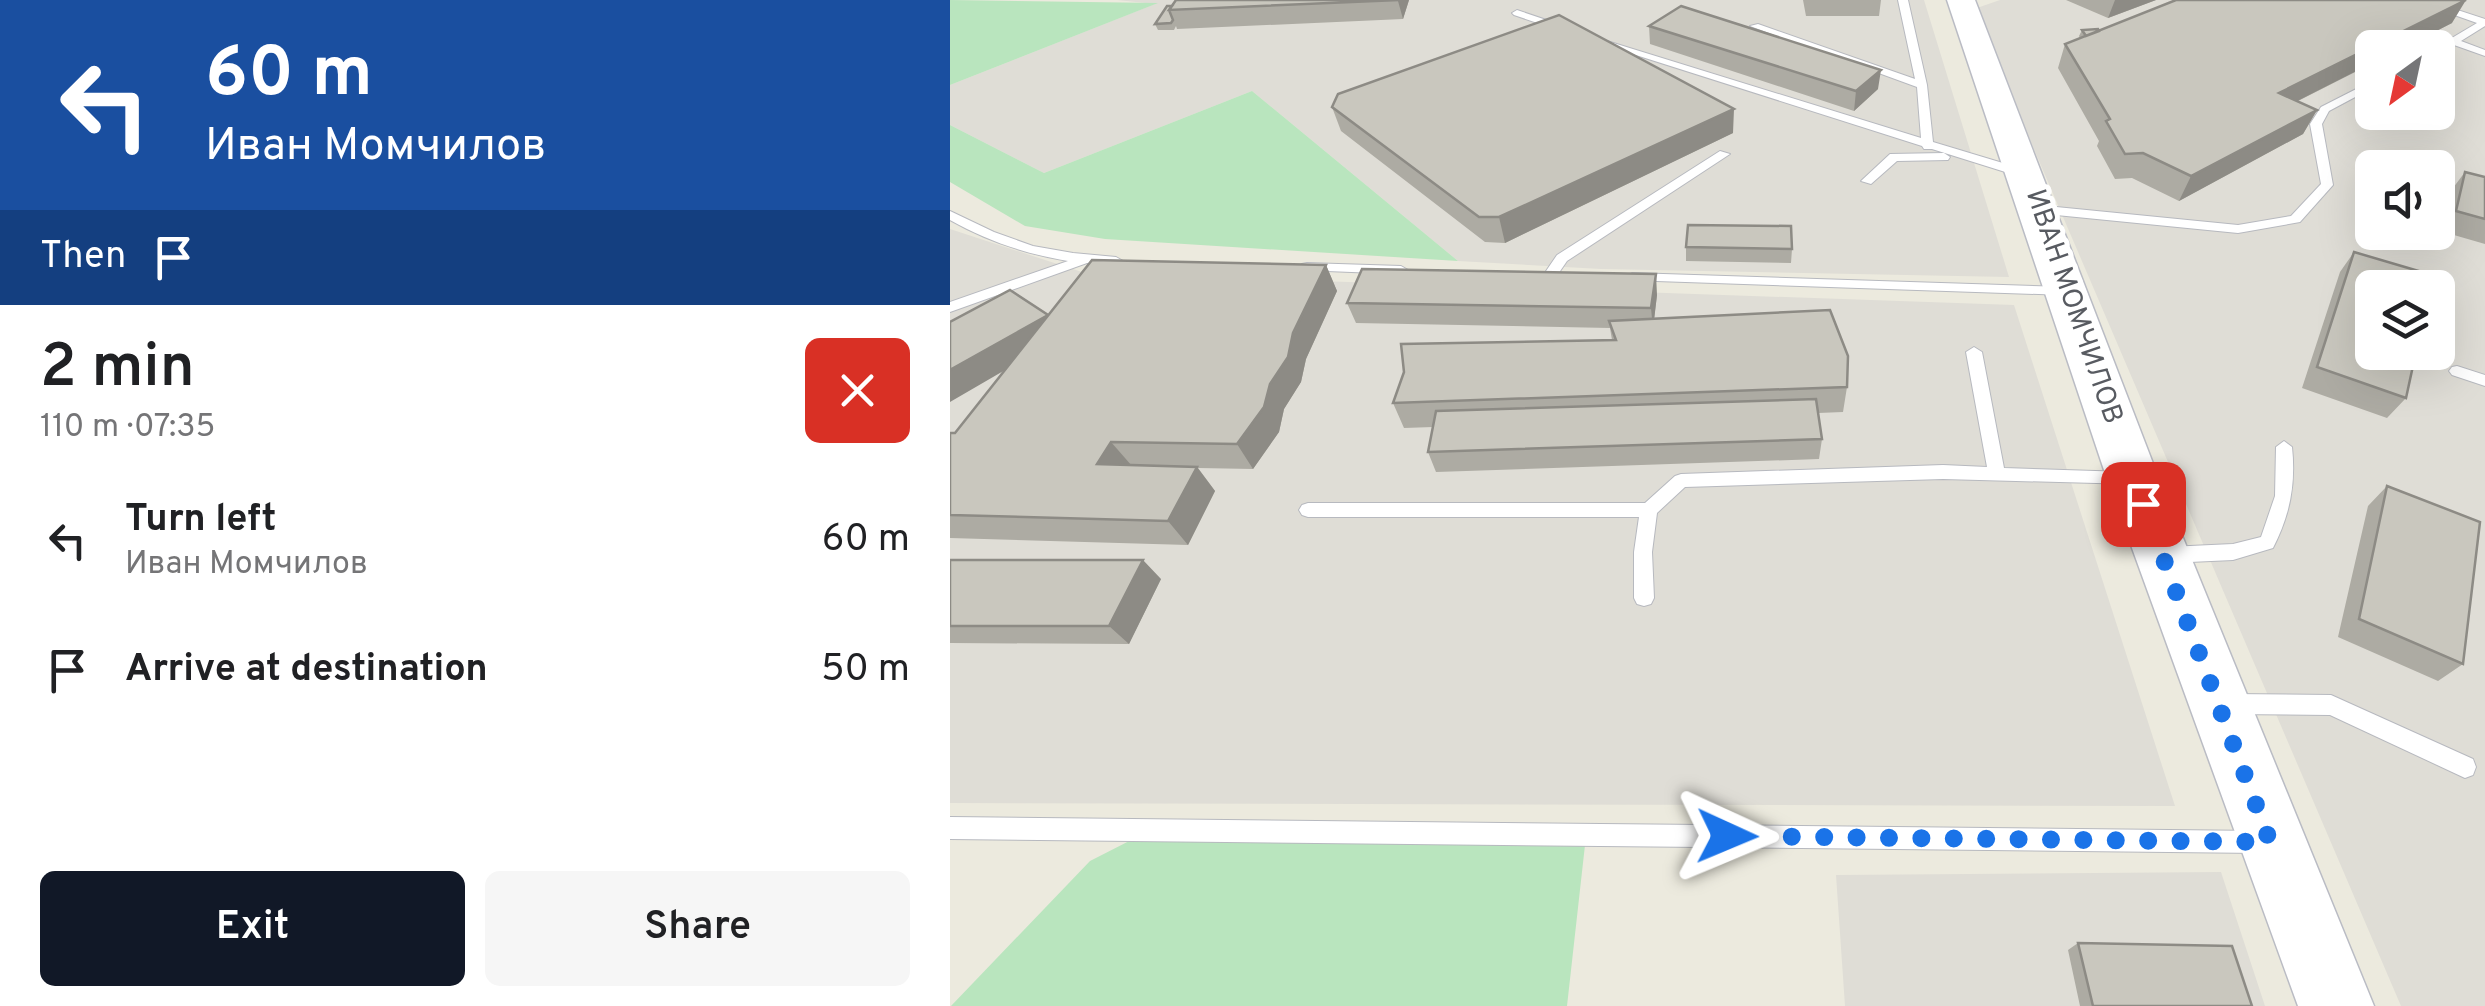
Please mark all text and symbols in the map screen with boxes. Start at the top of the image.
north arrow [2355,30,2455,130]
map controls [2355,30,2455,370]
text: 60 m [205,32,373,121]
icon: left [40,40,170,170]
text: Иван Момчилов [205,119,546,176]
button: sound [2355,150,2455,250]
street label: ИВАН МОМЧИЛОВ [2016,185,2130,429]
icon: arrive [146,230,201,285]
text: Then [40,233,126,282]
button: layers [2355,270,2455,370]
text: 2 min [40,332,195,408]
button: close [805,338,910,443]
text: 110 m · 07:35 [40,408,215,448]
pin [2101,462,2186,547]
icon: arrive [2116,477,2171,532]
text: Turn left [125,496,277,545]
icon: left [40,513,95,568]
text: 60 m [822,516,910,565]
text: Иван Момчилов [125,545,368,585]
icon: arrive [40,643,95,698]
text: Arrive at destination [125,646,488,695]
text: 50 m [821,646,910,695]
position arrow [1675,784,1779,888]
button: Exit [40,871,465,986]
button: Share [485,871,910,986]

